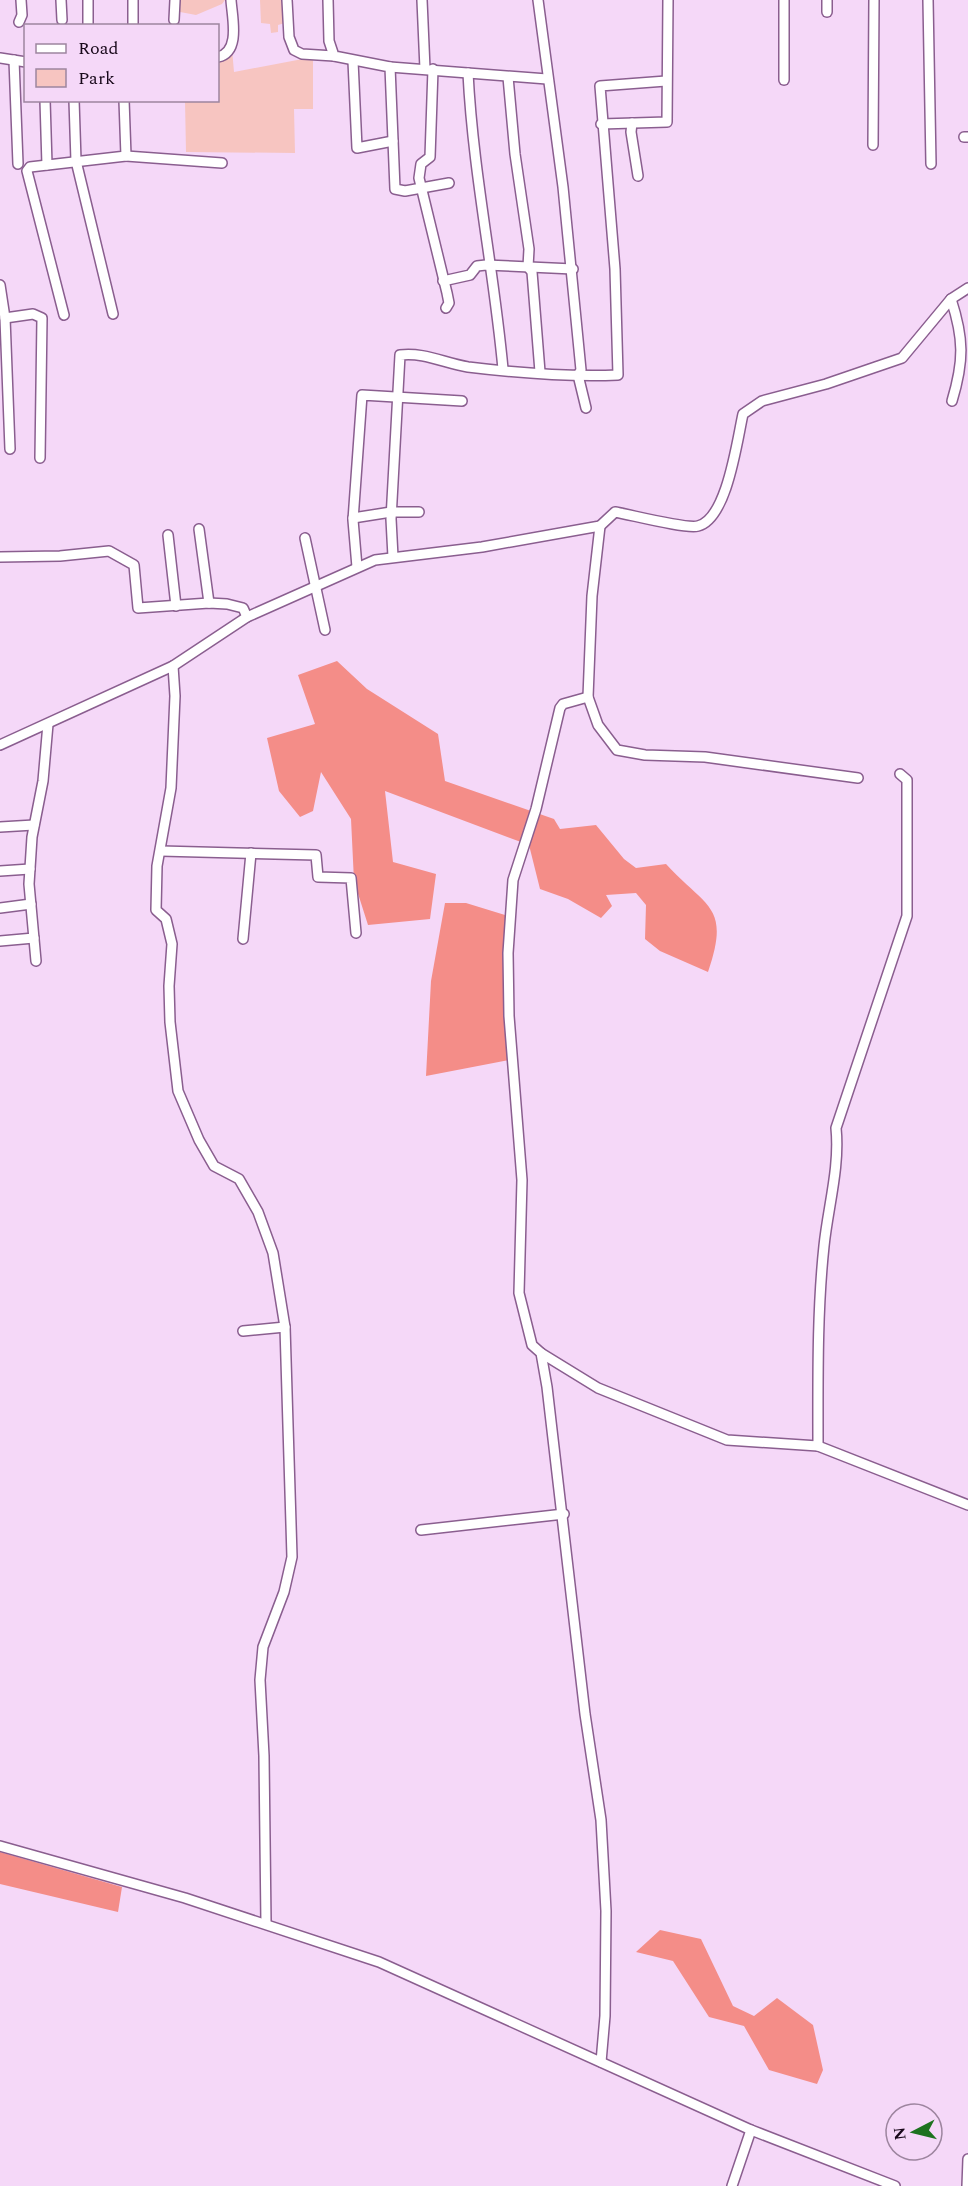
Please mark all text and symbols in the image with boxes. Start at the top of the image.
legend [24,24,219,102]
text: Road [78,35,119,62]
text: Park [78,65,115,92]
north arrow [884,2102,944,2162]
text: N [887,2126,913,2142]

